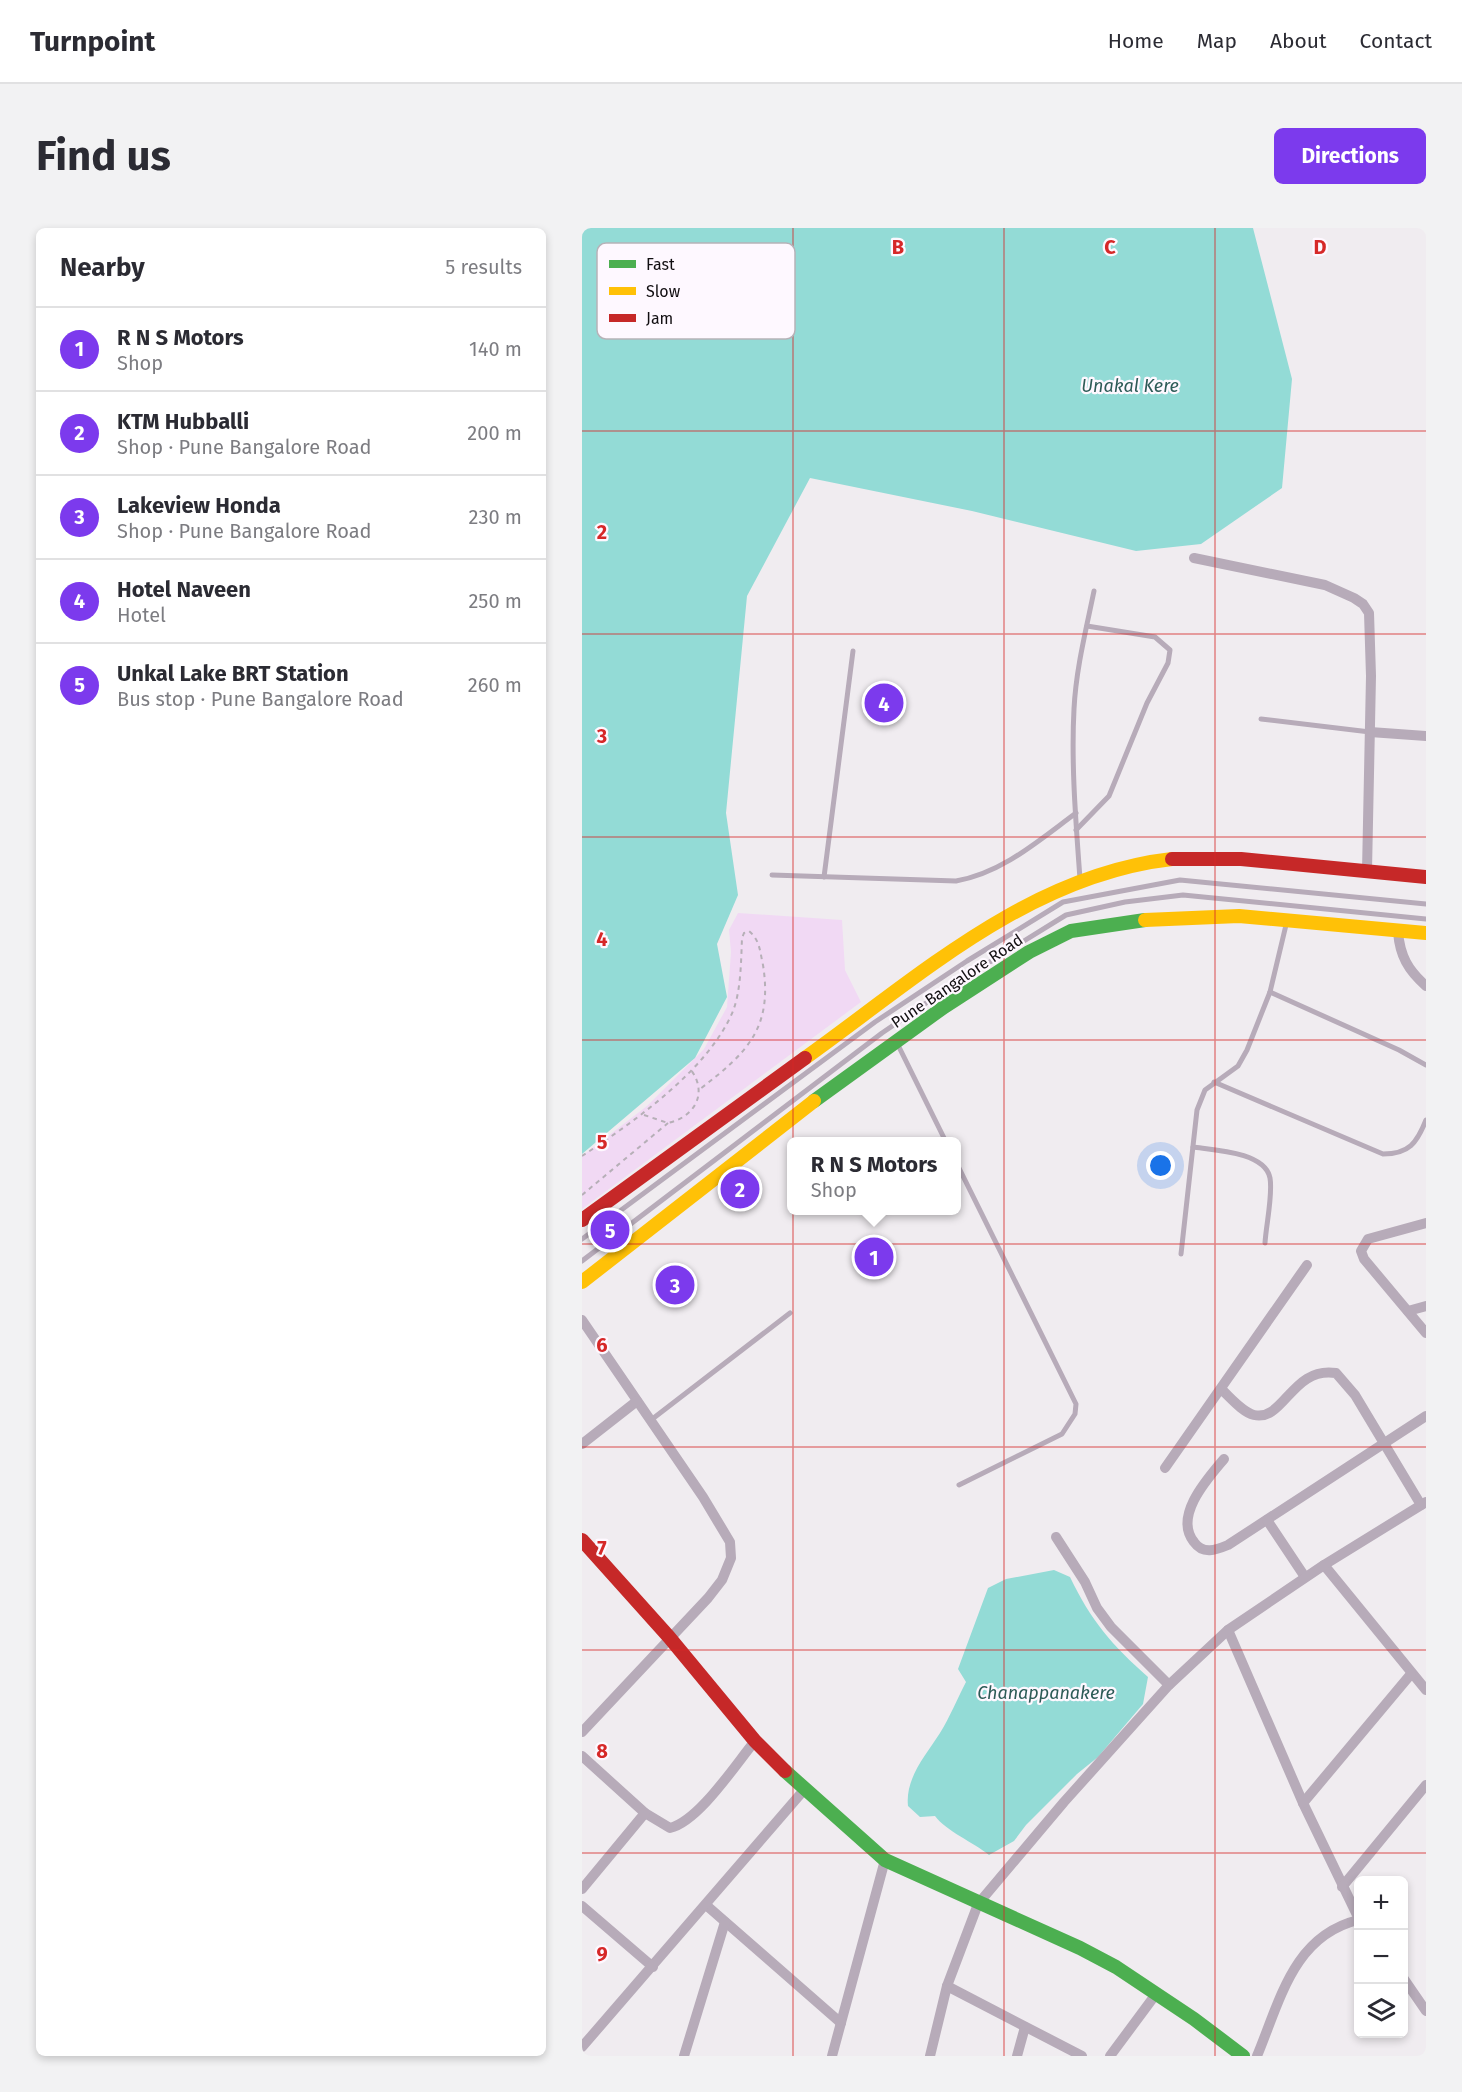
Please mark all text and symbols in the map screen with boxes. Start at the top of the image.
text: Turnpoint [30,25,155,58]
text: Home [1108,28,1164,54]
text: Map [1197,28,1237,54]
text: About [1270,28,1327,54]
text: Contact [1360,28,1432,54]
button: Directions [1274,128,1426,184]
text: Find us [36,131,171,181]
text: B [892,235,904,259]
text: C [1104,235,1116,259]
text: D [1313,235,1327,259]
legend [597,243,795,339]
text: Nearby [60,252,145,283]
text: 5 results [445,255,522,279]
text: Fast [646,255,675,274]
text: Slow [646,282,681,301]
text: Jam [646,309,673,328]
text: R N S Motors [117,324,244,351]
text: 1 [75,337,84,361]
text: 140 m [469,337,522,361]
text: Shop [117,351,163,375]
water label: Unakal Kere [1081,375,1179,397]
text: KTM Hubballi [117,408,249,435]
text: 2 [74,421,85,445]
text: 200 m [467,421,522,445]
text: Shop · Pune Bangalore Road [117,435,372,459]
text: Lakeview Honda [117,492,281,519]
text: 3 [74,505,85,529]
text: 230 m [469,505,522,529]
text: Shop · Pune Bangalore Road [117,519,372,543]
text: 2 [597,520,607,544]
text: Hotel Naveen [117,576,251,603]
text: 4 [74,589,85,613]
text: 250 m [468,589,522,613]
text: Hotel [117,603,166,627]
text: Unkal Lake BRT Station [117,660,349,687]
text: 5 [74,673,85,697]
text: 260 m [468,673,522,697]
pin: 4 [864,680,904,726]
text: Bus stop · Pune Bangalore Road [117,687,404,711]
text: 3 [596,724,607,748]
text: 4 [596,927,608,951]
street label: Pune Bangalore Road [888,930,1026,1032]
text: 5 [597,1130,608,1154]
popup [787,1137,961,1215]
text: R N S Motors [811,1151,937,1178]
your location [1146,1151,1175,1180]
pin: 2 [720,1166,760,1212]
text: Shop [811,1178,857,1202]
pin: 5 [591,1208,630,1252]
pin: 1 [854,1234,894,1280]
pin: 3 [656,1262,694,1308]
text: 6 [596,1333,608,1357]
text: 7 [597,1536,607,1560]
water label: Chanappanakere [977,1682,1115,1704]
text: 8 [596,1739,608,1763]
map controls [1354,1876,1408,2038]
button: + [1354,1876,1408,1930]
button: − [1354,1930,1408,1984]
text: 9 [596,1942,608,1966]
button: layers [1354,1984,1408,2038]

